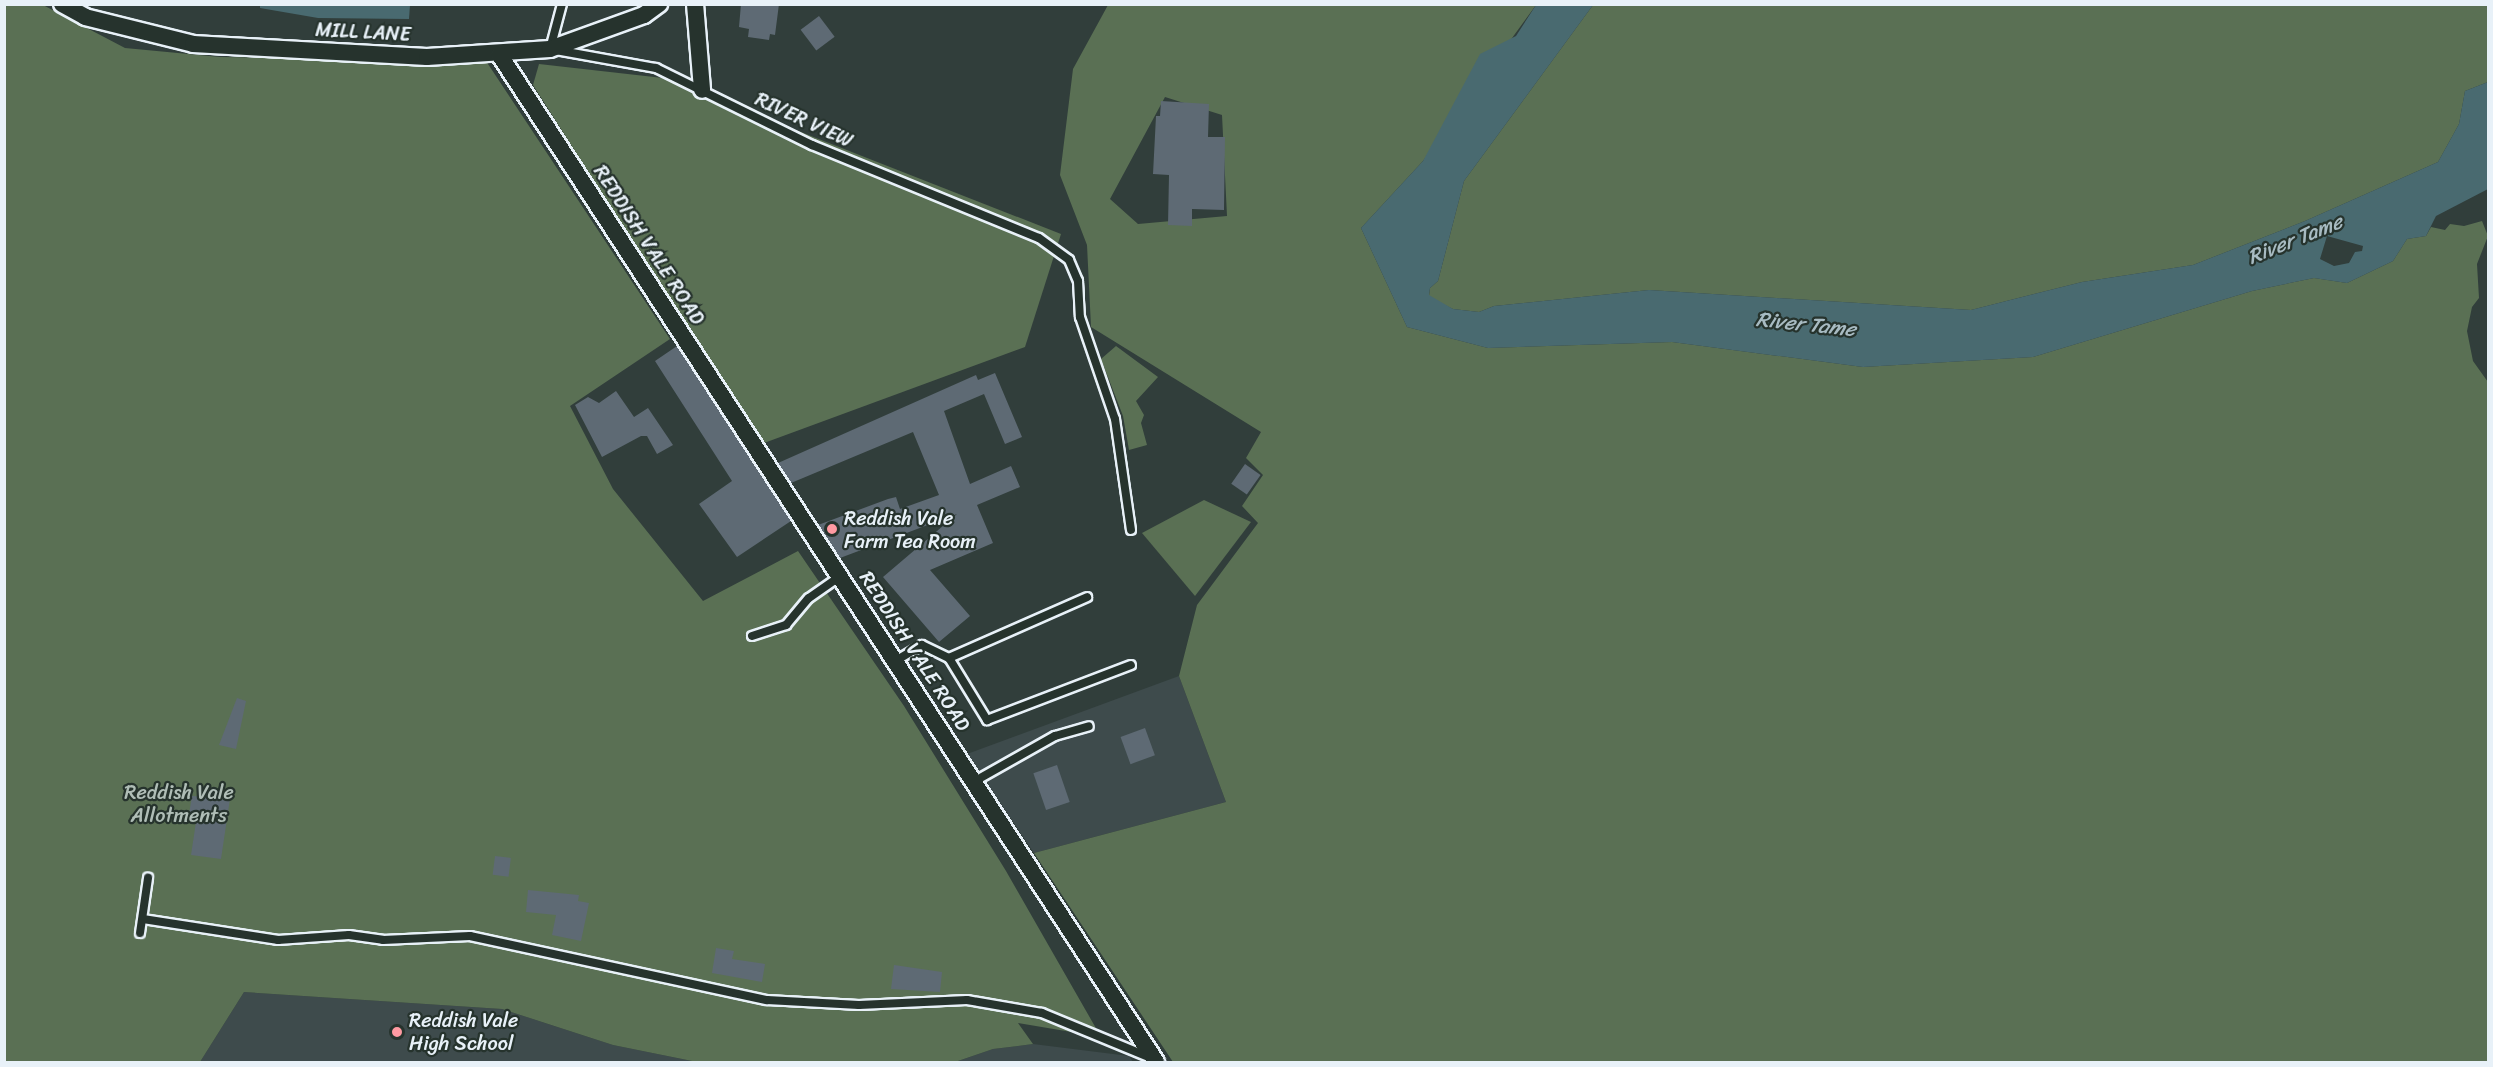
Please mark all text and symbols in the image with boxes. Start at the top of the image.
street label: MILL LANE [315,18,411,46]
street label: RIVER VIEW [751,87,857,153]
street label: REDDISH VALE ROAD [589,162,709,328]
water label: River Tame [2244,209,2346,269]
water label: River Tame [1755,306,1857,342]
place label: Reddish Vale Farm Tea Room [844,506,976,553]
marker: Reddish Vale Farm Tea Room [825,522,839,536]
street label: REDDISH VALE ROAD [855,568,975,734]
park label: Reddish Vale Allotments [124,780,234,827]
place label: Reddish Vale High School [409,1008,518,1055]
marker: Reddish Vale High School [390,1025,404,1039]

